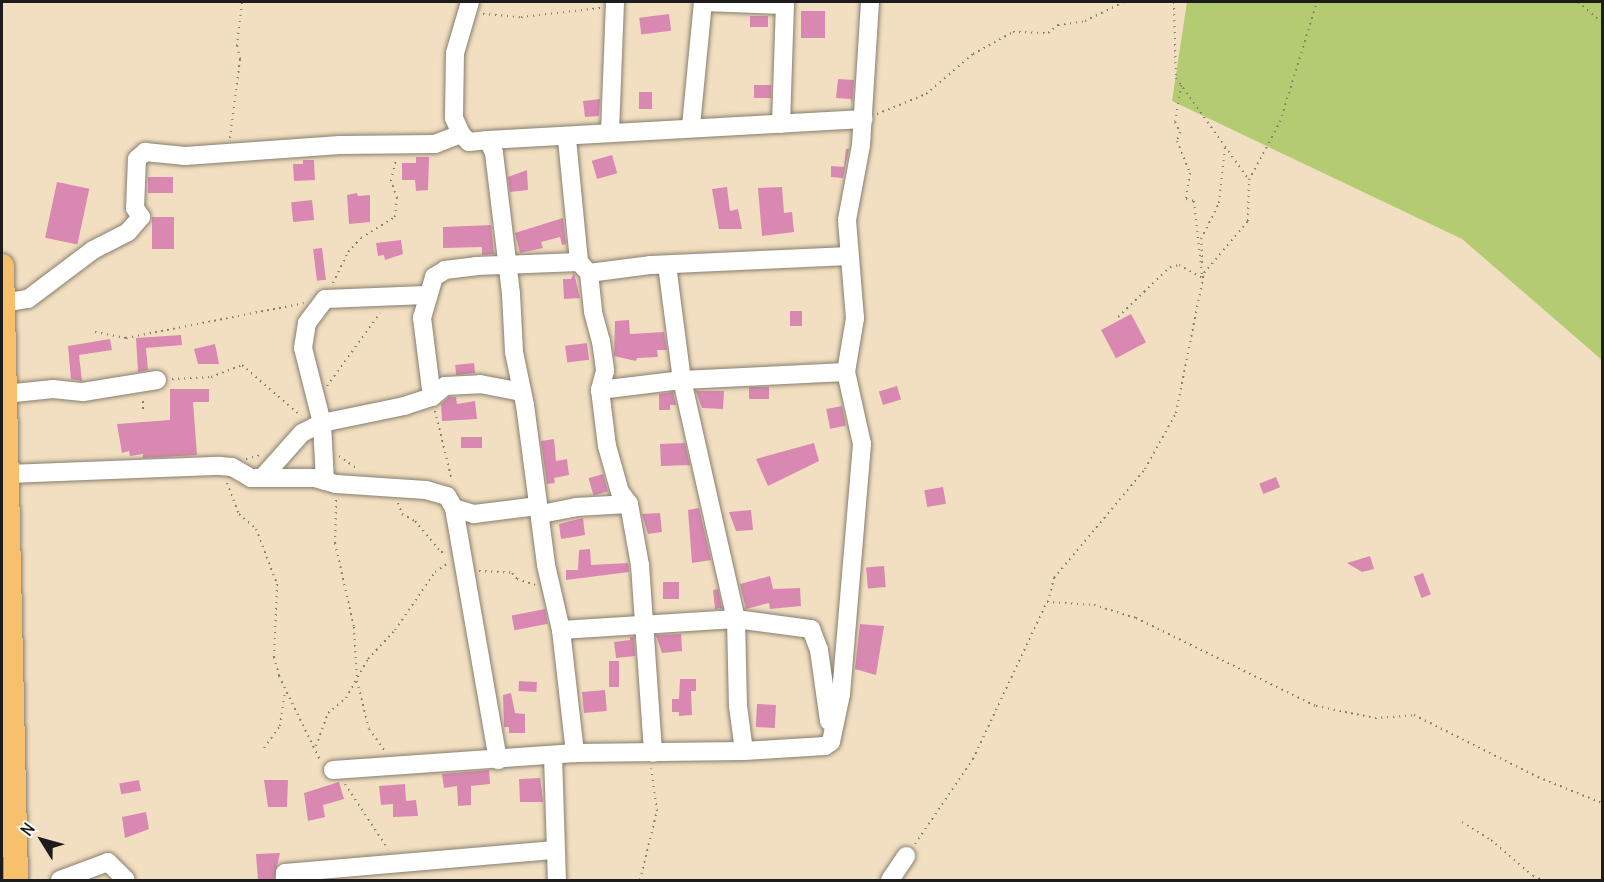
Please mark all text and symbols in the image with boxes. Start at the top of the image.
north arrow [12,810,72,870]
text: N [16,819,39,840]

